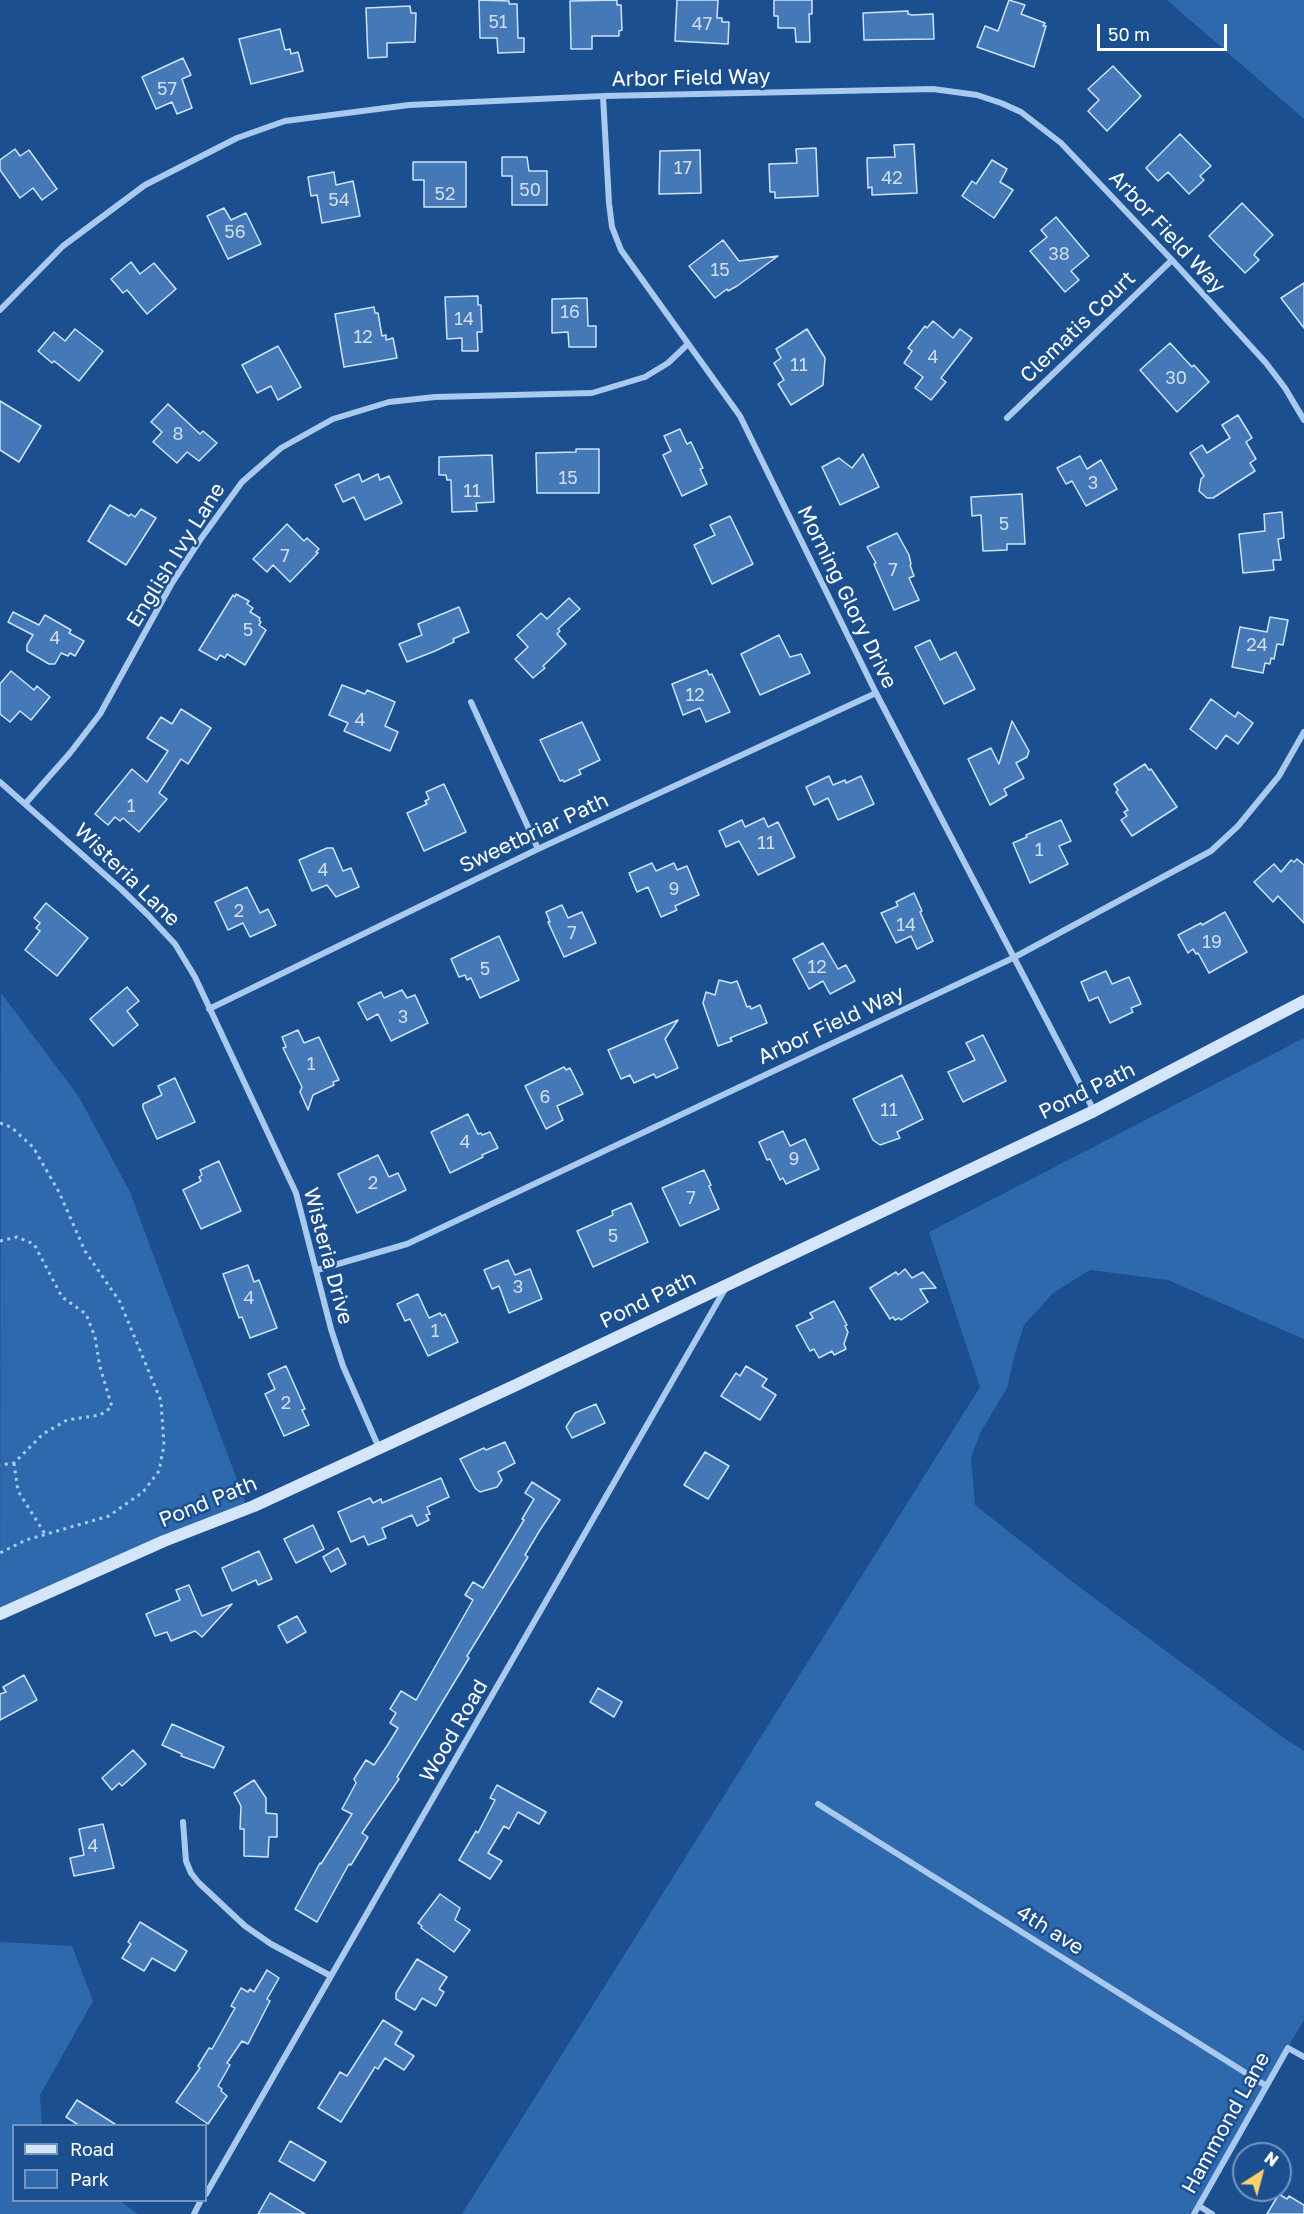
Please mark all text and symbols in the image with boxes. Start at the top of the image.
house number: 51 [488,11,508,33]
scale bar [1100,12,1230,50]
house number: 47 [692,13,712,35]
text: 50 m [1108,23,1150,45]
street label: Arbor Field Way [611,64,771,92]
house number: 57 [157,78,177,100]
house number: 17 [674,157,692,179]
street label: Arbor Field Way [1104,165,1230,299]
house number: 42 [881,167,903,189]
house number: 50 [519,179,541,201]
house number: 52 [435,183,455,205]
house number: 54 [328,189,350,211]
house number: 56 [224,221,246,243]
house number: 38 [1048,243,1070,265]
house number: 15 [710,259,730,281]
street label: Clematis Court [1015,266,1141,388]
house number: 16 [560,301,580,323]
house number: 14 [454,308,474,330]
house number: 12 [353,326,373,348]
house number: 4 [928,346,938,368]
house number: 11 [790,354,808,376]
house number: 30 [1165,367,1187,389]
house number: 8 [173,423,183,445]
house number: 15 [558,467,578,489]
house number: 3 [1088,472,1098,494]
street label: English Ivy Lane [121,478,231,632]
house number: 11 [463,480,481,502]
street label: Morning Glory Drive [792,501,902,693]
house number: 5 [999,513,1009,535]
house number: 7 [280,545,290,567]
house number: 7 [888,559,898,581]
house number: 5 [243,619,253,641]
house number: 4 [50,627,60,649]
house number: 24 [1246,634,1268,656]
house number: 12 [685,684,705,706]
house number: 4 [355,709,365,731]
street label: Sweetbriar Path [456,787,612,879]
house number: 1 [127,795,135,817]
street label: Wisteria Lane [69,818,185,932]
house number: 11 [757,832,775,854]
house number: 1 [1035,839,1043,861]
house number: 4 [318,859,328,881]
house number: 9 [669,878,679,900]
house number: 2 [234,900,244,922]
house number: 14 [896,914,916,936]
house number: 7 [567,922,577,944]
house number: 19 [1202,931,1222,953]
house number: 12 [807,956,827,978]
house number: 5 [480,958,490,980]
street label: Arbor Field Way [754,980,908,1070]
house number: 3 [398,1006,408,1028]
house number: 1 [307,1053,315,1075]
street label: Pond Path [1035,1057,1139,1125]
house number: 6 [540,1086,550,1108]
house number: 11 [880,1099,898,1121]
house number: 4 [460,1131,470,1153]
house number: 9 [789,1148,799,1170]
house number: 2 [368,1172,378,1194]
street label: Wisteria Drive [298,1185,358,1327]
house number: 7 [686,1187,696,1209]
house number: 5 [608,1225,618,1247]
street label: Pond Path [596,1266,700,1334]
house number: 3 [513,1276,523,1298]
house number: 4 [244,1287,254,1309]
house number: 1 [431,1320,439,1342]
house number: 2 [281,1392,291,1414]
street label: Pond Path [155,1471,261,1533]
street label: Wood Road [415,1675,493,1787]
house number: 4 [88,1835,98,1857]
street label: 4th ave [1012,1900,1088,1960]
street label: Hammond Lane [1177,2048,1275,2198]
legend [12,2124,207,2202]
text: Road [70,2138,114,2160]
north arrow [1232,2142,1292,2202]
text: N [1261,2147,1282,2171]
text: Park [70,2168,109,2190]

